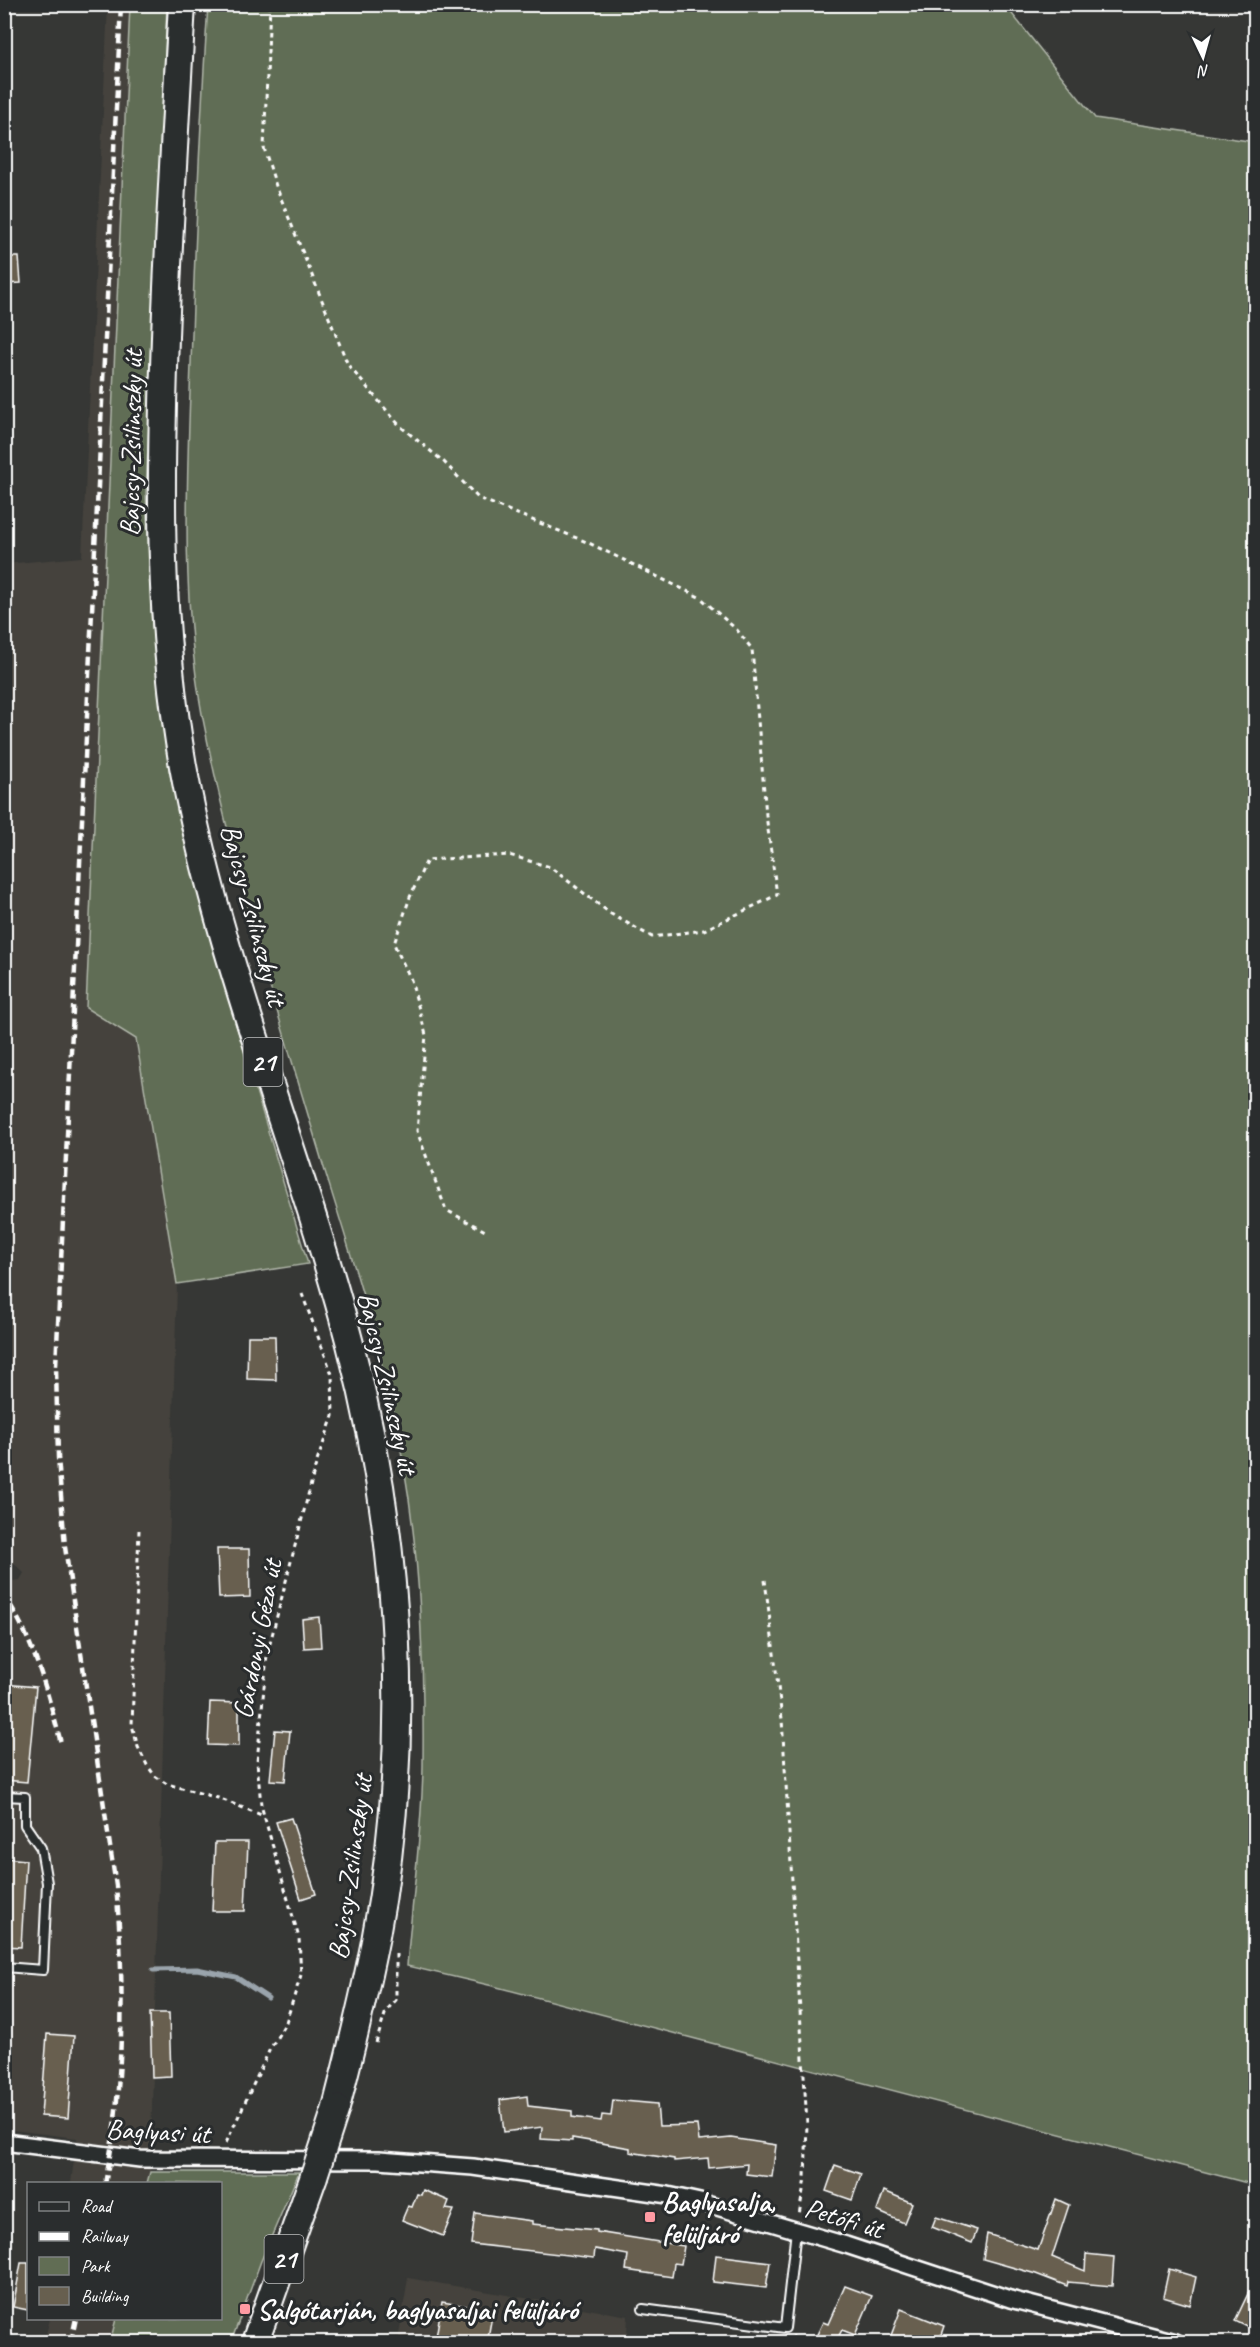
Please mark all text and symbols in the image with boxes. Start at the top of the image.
north arrow [1173,27,1233,87]
text: N [1195,61,1210,82]
street label: Bajcsy-Zsilinszky út [112,347,150,536]
street label: Bajcsy-Zsilinszky út [213,821,296,1012]
road number: 21 [244,1038,282,1086]
street label: Bajcsy-Zsilinszky út [350,1288,427,1480]
street label: Gárdonyi Géza út [224,1554,290,1721]
street label: Bajcsy-Zsilinszky út [320,1770,381,1962]
street label: Baglyasi út [105,2111,213,2151]
legend [27,2182,222,2320]
place label: Baglyasalja, felüljáró [662,2184,776,2251]
street label: Petőfi út [801,2190,890,2247]
text: Road [81,2195,114,2217]
marker: Baglyasalja, felüljáró [643,2210,657,2224]
text: Railway [81,2225,129,2247]
road number: 21 [264,2235,304,2283]
text: Park [81,2255,111,2277]
text: Building [81,2285,130,2307]
place label: Salgótarján, baglyasaljai felüljáró [257,2292,582,2327]
marker: Salgótarján, baglyasaljai felüljáró [238,2302,252,2316]

